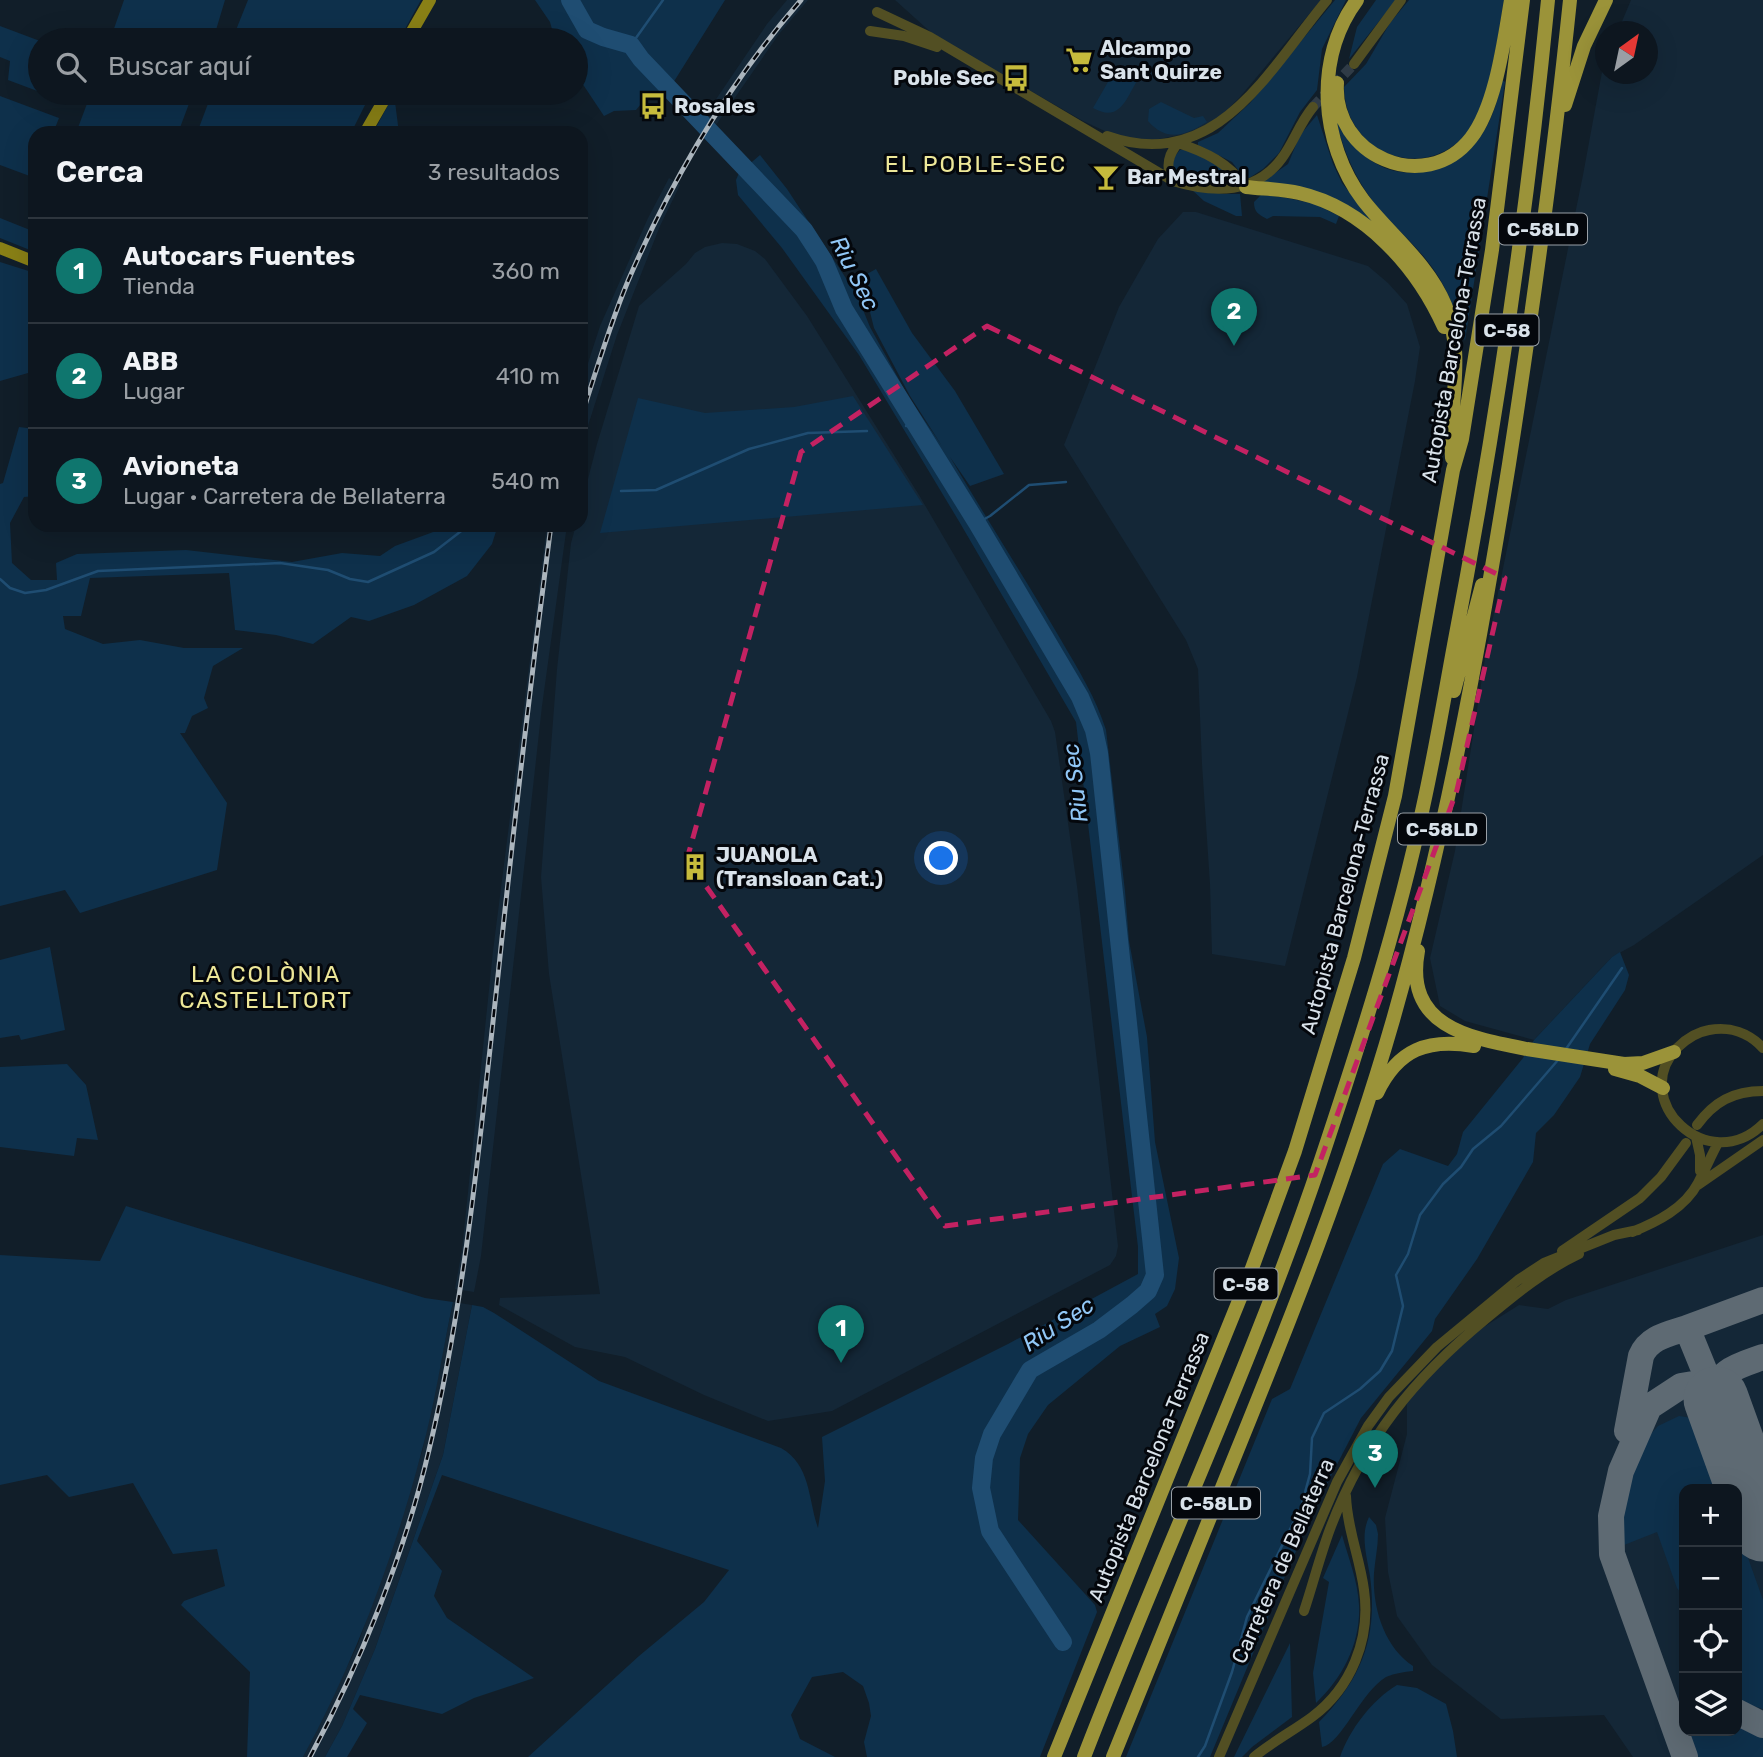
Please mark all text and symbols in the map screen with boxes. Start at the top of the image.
north arrow [1595,21,1658,84]
search box [28,28,588,105]
place label: Alcampo Sant Quirze [1100,35,1222,84]
supermarket icon: Alcampo Sant Quirze [1064,45,1094,75]
icon: search [52,48,90,86]
text: Buscar aquí [108,51,250,82]
bus stop icon: Poble Sec [1001,63,1031,93]
place label: Poble Sec [893,65,995,90]
bus stop icon: Rosales [638,91,668,121]
place label: Rosales [674,93,755,118]
district label: EL POBLE-SEC [885,150,1067,178]
text: Cerca [56,154,144,190]
text: 3 resultados [428,158,560,186]
bar icon: Bar Mestral [1091,162,1121,192]
place label: Bar Mestral [1127,164,1247,189]
street label: Autopista Barcelona-Terrassa [1416,195,1491,485]
road number: C-58LD [1499,214,1587,244]
water label: Riu Sec [824,231,886,315]
text: Autocars Fuentes [123,241,355,272]
text: 1 [73,257,85,285]
text: 360 m [492,257,560,285]
text: Tienda [123,272,195,300]
pin: 2 [1211,288,1257,346]
road number: C-58 [1476,314,1538,346]
text: ABB [123,346,178,377]
text: 2 [72,362,86,390]
text: 410 m [496,362,560,390]
text: Lugar [123,377,185,405]
text: Avioneta [123,451,239,482]
text: 3 [71,467,87,495]
text: 540 m [491,467,560,495]
text: Lugar · Carretera de Bellaterra [123,482,446,510]
water label: Riu Sec [1056,741,1094,824]
street label: Autopista Barcelona-Terrassa [1295,751,1394,1037]
road number: C-58LD [1398,814,1486,844]
your location [924,841,958,875]
place label: JUANOLA (Transloan Cat.) [716,842,883,891]
building icon: JUANOLA (Transloan Cat.) [680,852,710,882]
district label: LA COLÒNIA CASTELLTORT [179,960,353,1014]
road number: C-58 [1214,1268,1278,1300]
water label: Riu Sec [1017,1290,1099,1358]
pin: 1 [818,1305,864,1363]
street label: Autopista Barcelona-Terrassa [1083,1328,1214,1606]
pin: 3 [1352,1430,1398,1488]
street label: Carretera de Bellaterra [1226,1454,1339,1667]
map controls [1679,1484,1742,1736]
button: + [1679,1484,1742,1547]
road number: C-58LD [1172,1488,1260,1518]
button: − [1679,1547,1742,1610]
button: locate [1679,1610,1742,1673]
button: layers [1679,1673,1742,1736]

